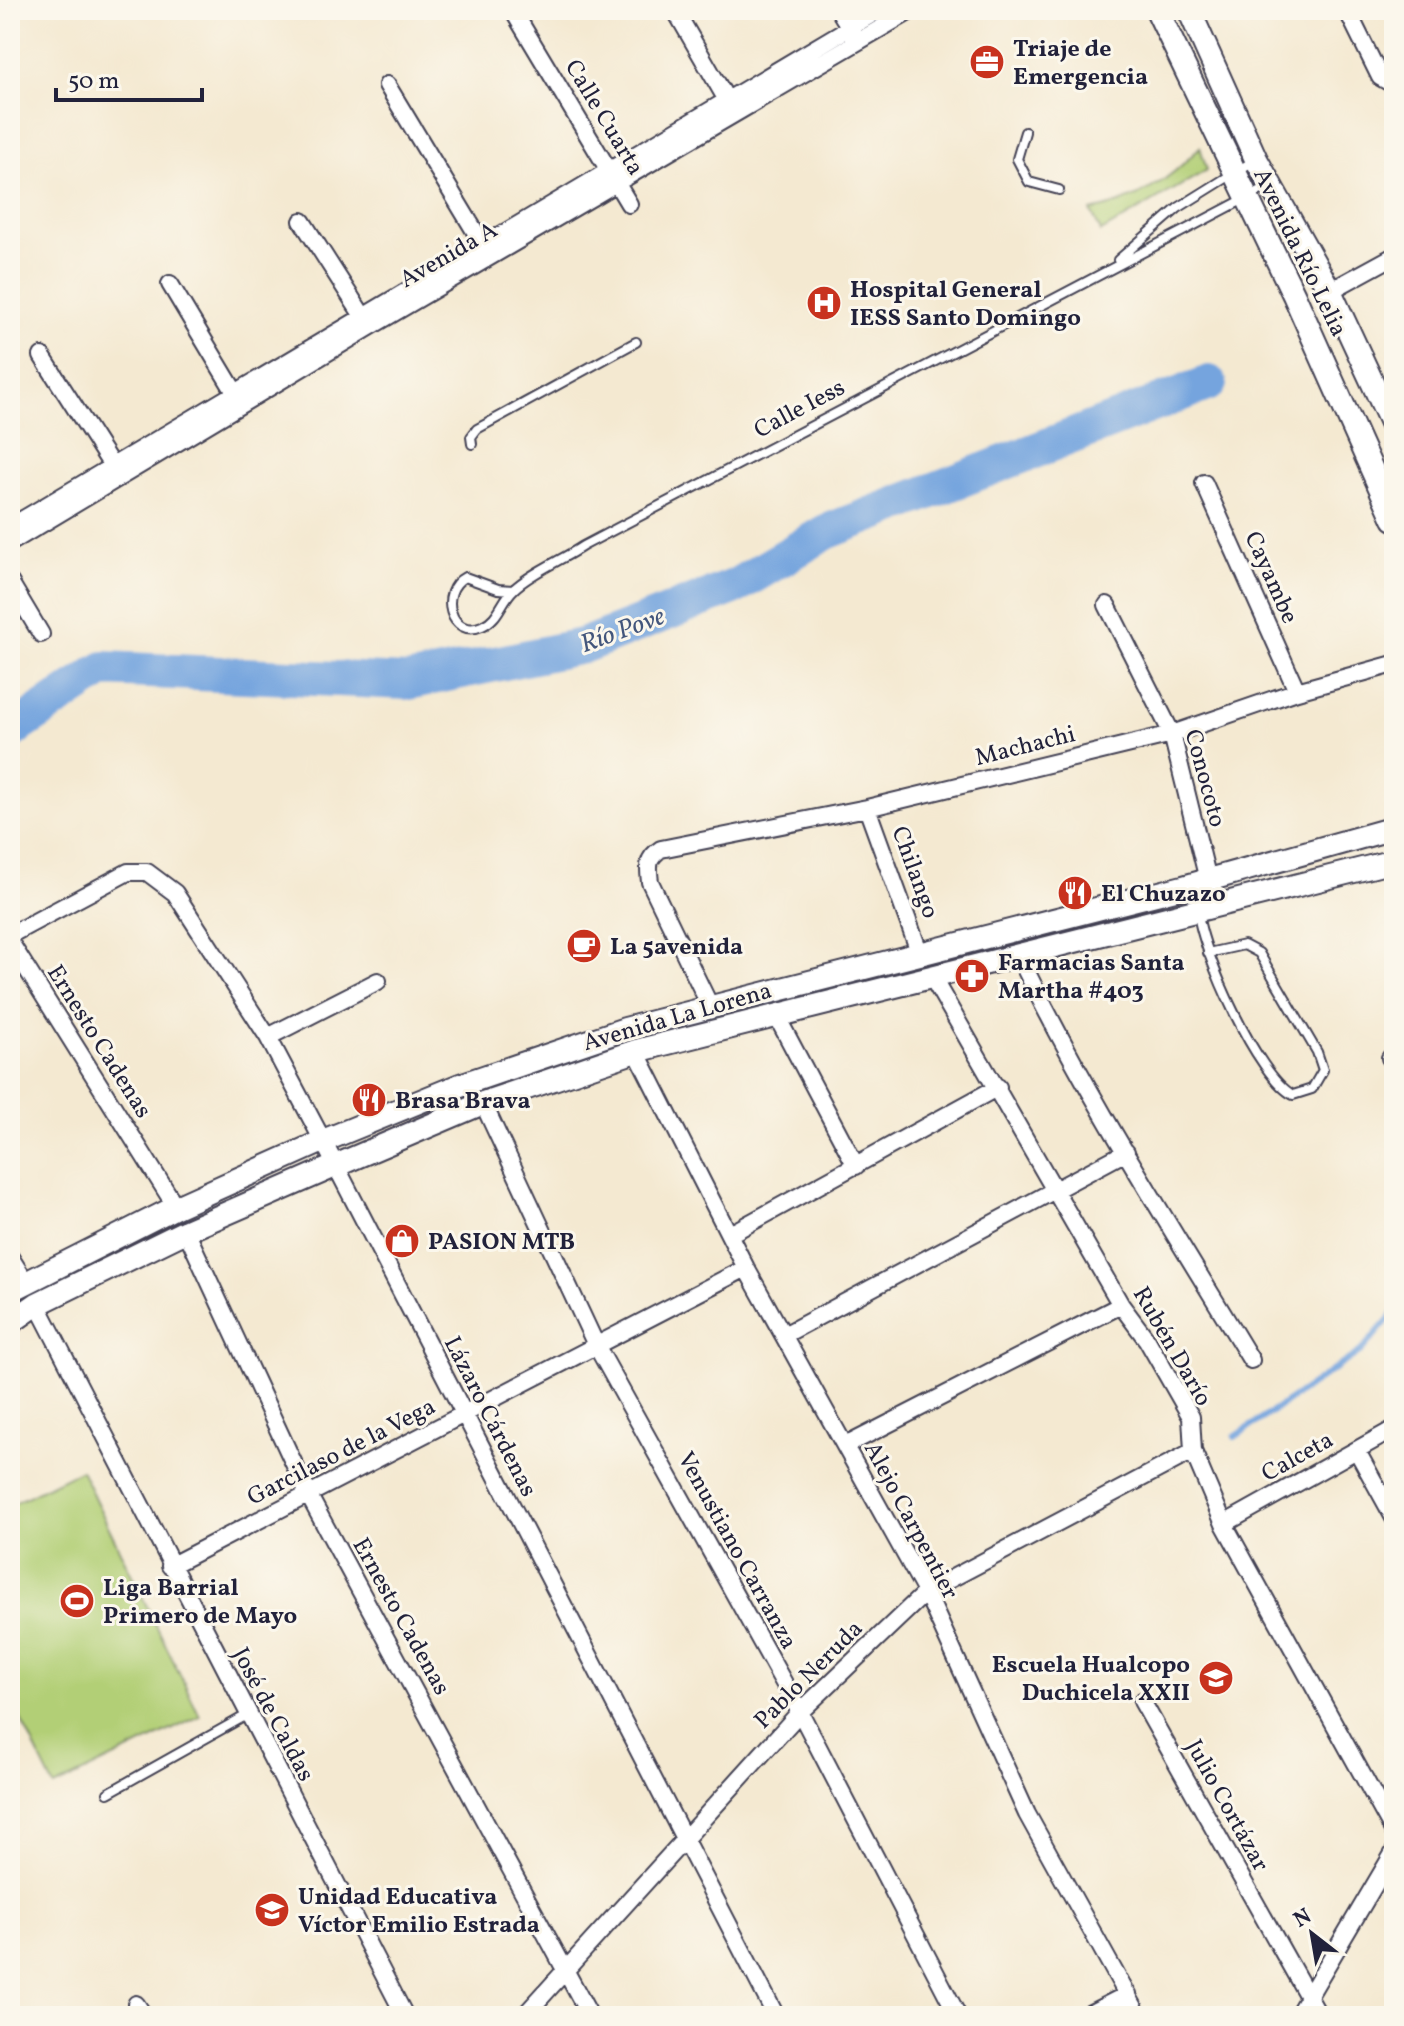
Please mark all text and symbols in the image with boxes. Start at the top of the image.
place label: Triaje de Emergencia [1013,33,1148,95]
office icon: Triaje de Emergencia [968,43,1006,81]
scale bar [56,52,202,102]
street label: Calle Cuarta [555,54,651,182]
text: 50 m [68,65,120,99]
street label: Avenida Río Lelia [1244,163,1355,343]
street label: Avenida A [394,214,504,297]
place label: Hospital General IESS Santo Domingo [850,274,1081,336]
hospital icon: Hospital General IESS Santo Domingo [805,284,843,322]
street label: Calle Iess [748,372,851,448]
street label: Cayambe [1235,526,1306,629]
water label: Río Pove [575,599,670,663]
street label: Machachi [972,718,1079,776]
street label: Conocoto [1175,726,1233,831]
street label: Chilango [882,822,946,923]
restaurant icon: El Chuzazo [1056,874,1094,912]
place label: El Chuzazo [1101,878,1226,912]
cafe icon: La 5avenida [565,927,603,965]
place label: La 5avenida [610,931,743,965]
place label: Farmacias Santa Martha #403 [998,947,1185,1009]
pharmacy icon: Farmacias Santa Martha #403 [953,957,991,995]
street label: Ernesto Cadenas [37,959,159,1125]
street label: Avenida La Lorena [579,975,776,1061]
restaurant icon: Brasa Brava [350,1081,388,1119]
place label: Brasa Brava [395,1085,531,1119]
shop icon: PASION MTB [383,1222,421,1260]
place label: PASION MTB [428,1226,575,1260]
street label: Rubén Darío [1123,1281,1219,1413]
street label: Lázaro Cárdenas [434,1331,544,1503]
street label: Garcilaso de la Vega [242,1391,442,1515]
street label: Calceta [1256,1424,1340,1491]
street label: Alejo Carpentier [854,1436,966,1606]
street label: Venustiano Carranza [668,1446,805,1656]
street label: Ernesto Cadenas [343,1532,458,1702]
place label: Liga Barrial Primero de Mayo [103,1572,297,1634]
sports icon: Liga Barrial Primero de Mayo [58,1582,96,1620]
street label: Pablo Neruda [747,1613,872,1738]
street label: José de Caldas [223,1642,322,1788]
place label: Escuela Hualcopo Duchicela XXII [992,1649,1190,1711]
school or university icon: Escuela Hualcopo Duchicela XXII [1197,1659,1235,1697]
street label: Julio Cortázar [1176,1734,1277,1878]
place label: Unidad Educativa Víctor Emilio Estrada [298,1881,540,1943]
school or university icon: Unidad Educativa Víctor Emilio Estrada [253,1891,291,1929]
north arrow [1272,1894,1352,1974]
text: N [1288,1902,1318,1936]

